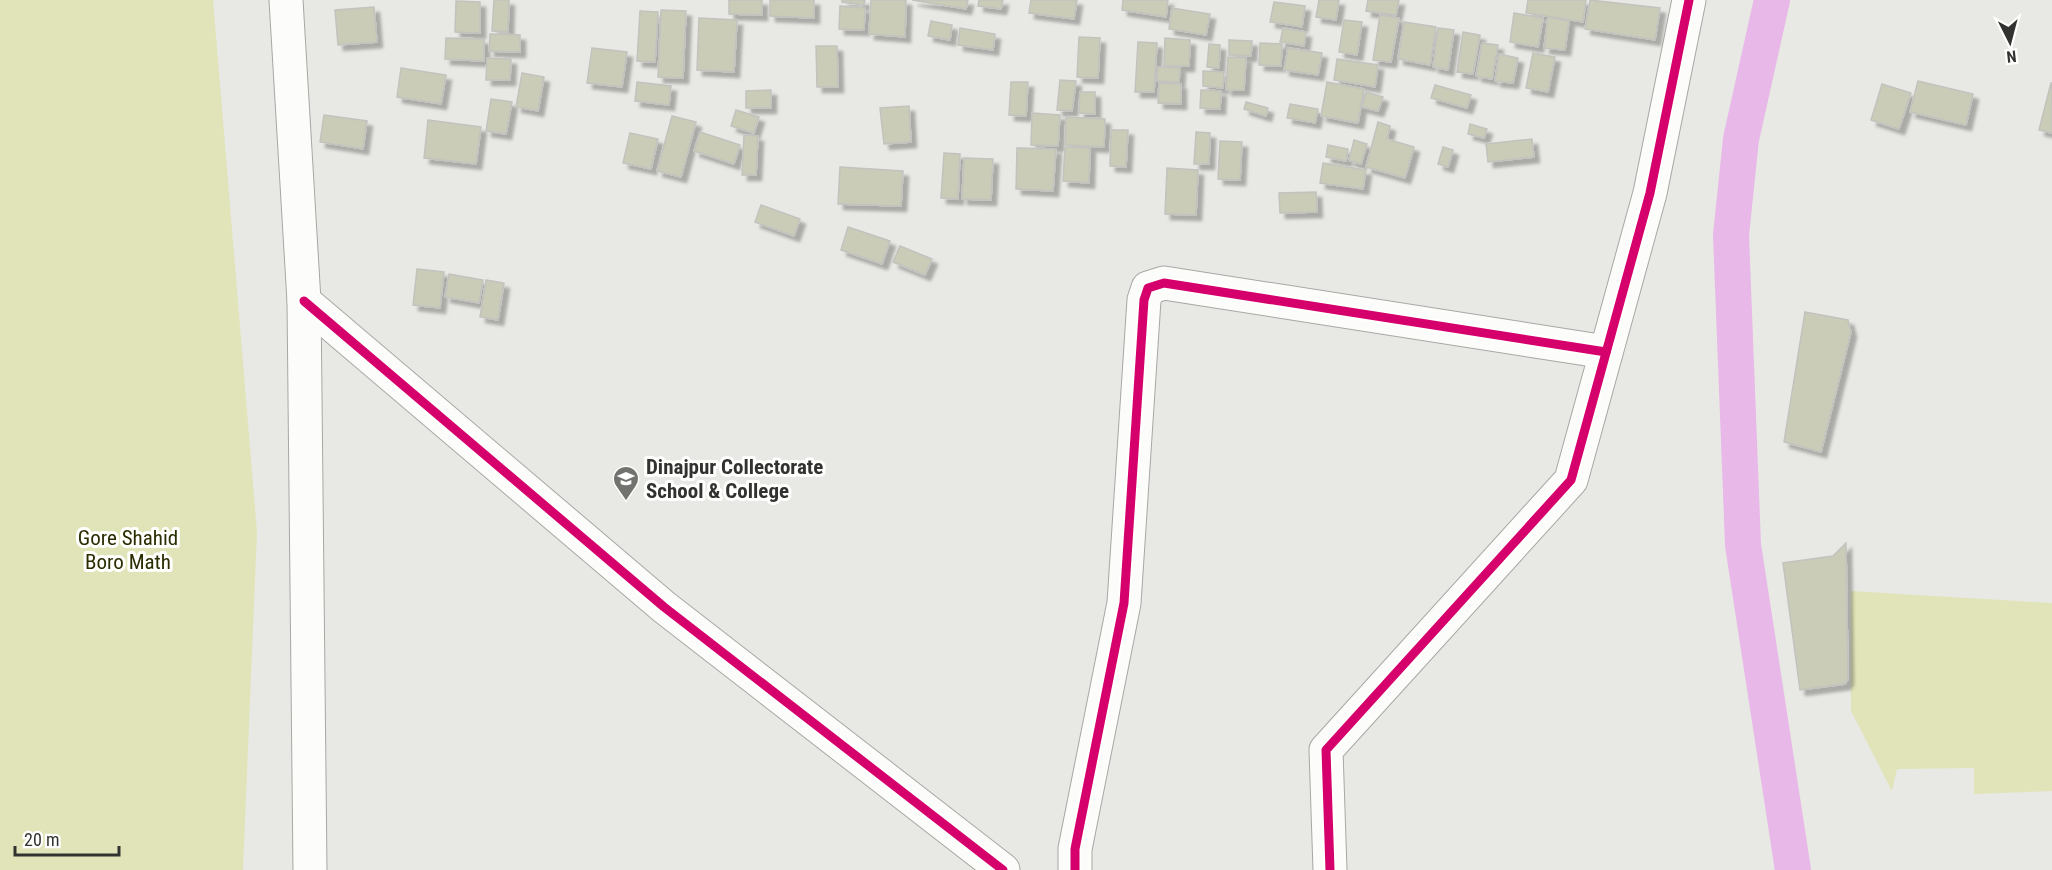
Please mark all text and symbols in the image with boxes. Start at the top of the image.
north arrow [1980,12,2040,72]
text: N [2006,46,2017,66]
place label: Dinajpur Collectorate School & College [646,455,823,503]
school or university icon: Dinajpur Collectorate School & College [611,464,641,502]
park label: Gore Shahid Boro Math [78,526,178,574]
scale bar [15,819,118,857]
text: 20 m [24,829,59,850]

